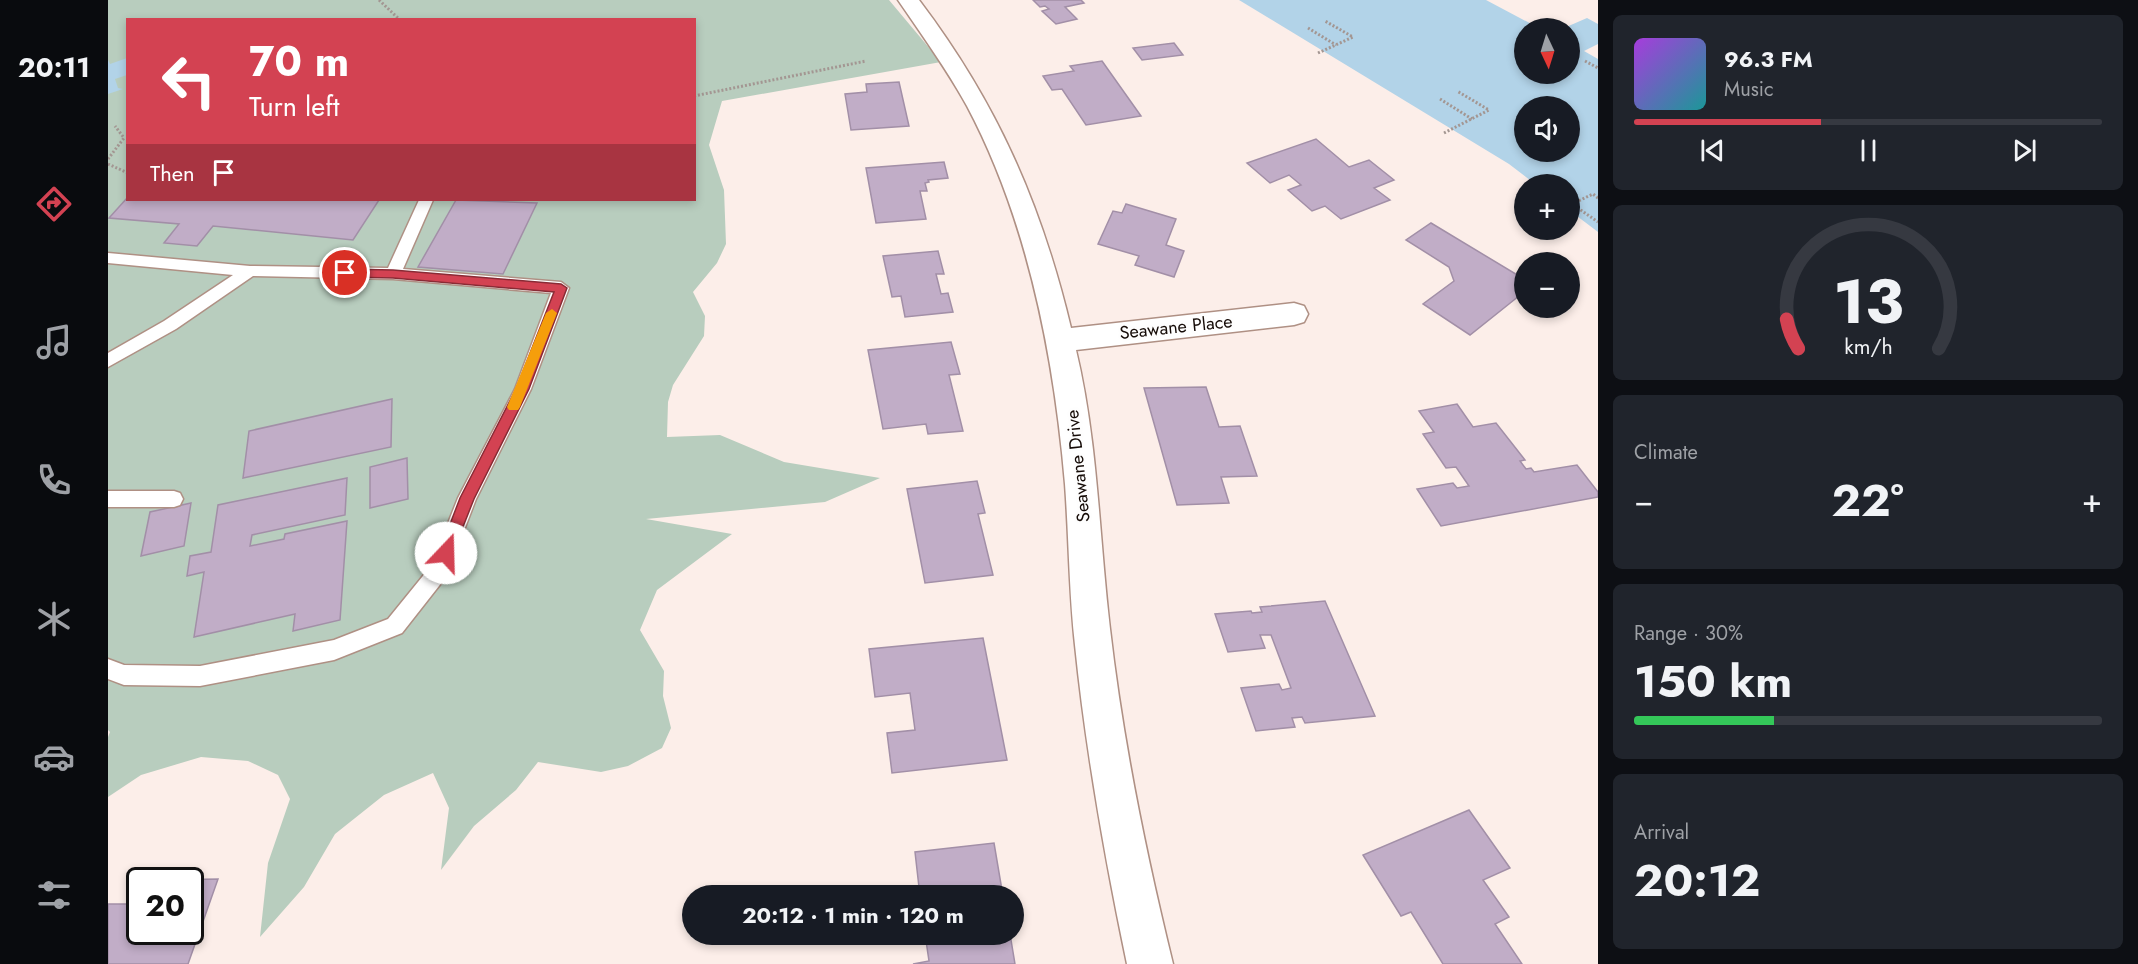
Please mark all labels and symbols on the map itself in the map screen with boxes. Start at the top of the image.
north arrow [1514,18,1580,84]
pin [319,247,370,298]
street label: Seawane Place [1118,308,1234,346]
street label: Seawane Drive [1059,409,1097,523]
position arrow [414,521,478,585]
speed limit sign: 20 [126,867,204,945]

